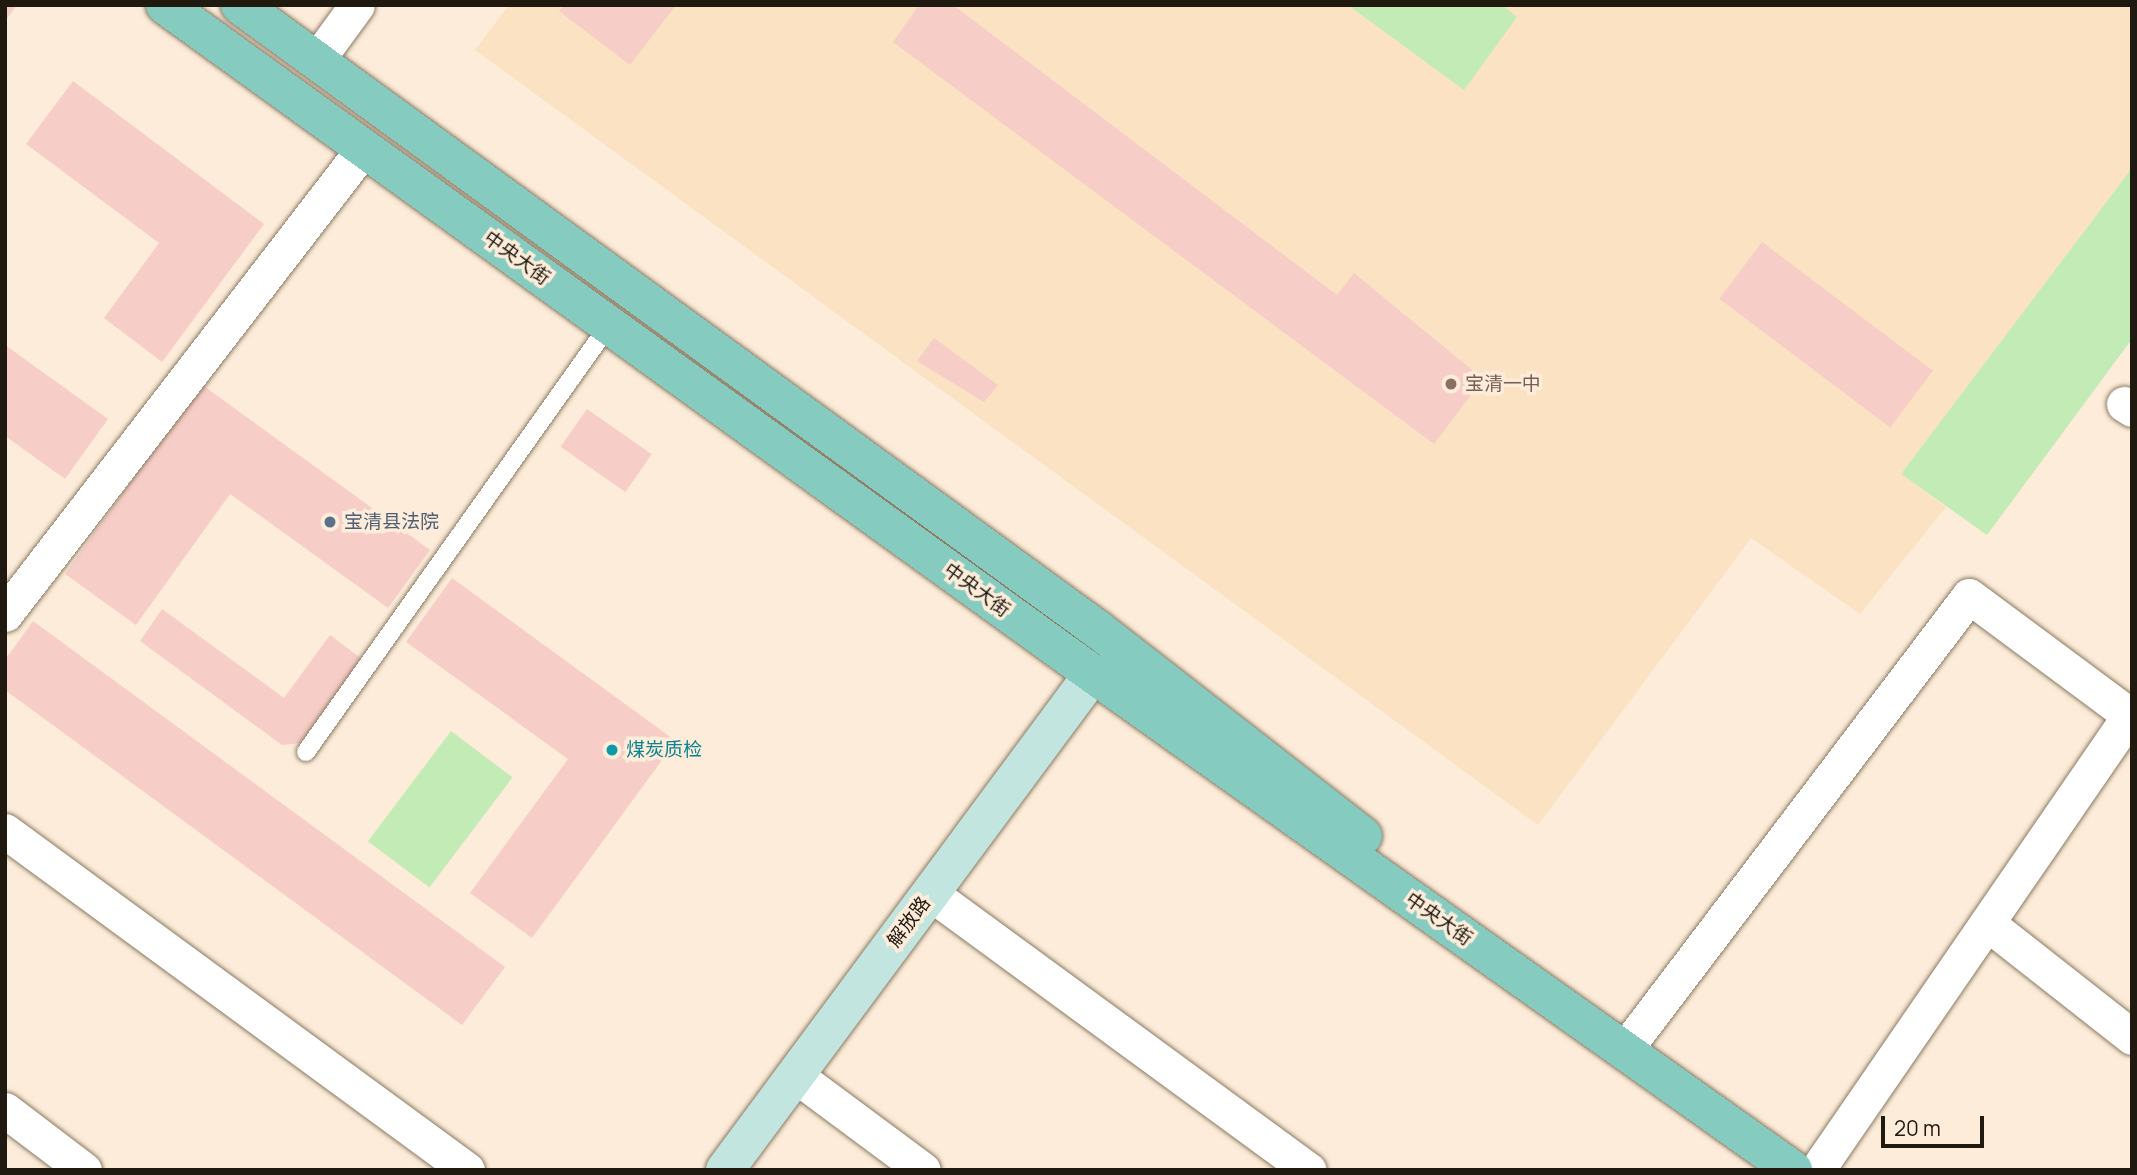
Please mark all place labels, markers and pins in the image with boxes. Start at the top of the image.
place label: 宝清一中 [1465,373,1541,395]
marker: 宝清一中 [1443,376,1459,392]
place label: 宝清县法院 [344,511,439,533]
marker: 宝清县法院 [322,514,338,530]
place label: 煤炭质检 [626,739,702,761]
marker: 煤炭质检 [604,742,620,758]

